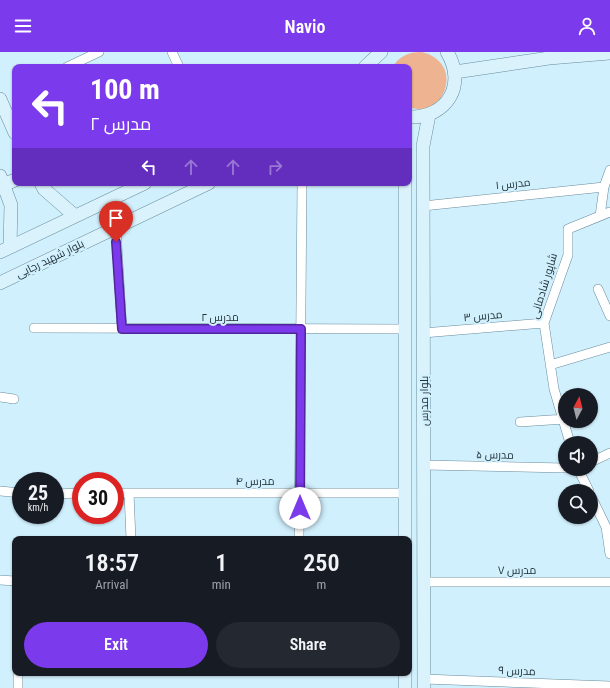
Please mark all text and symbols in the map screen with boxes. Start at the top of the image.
icon: menu [12,15,34,37]
icon: person [576,15,598,37]
text: Navio [285,16,325,37]
text: 100 m [90,73,160,106]
icon: left [24,80,76,132]
text: مدرس ۲ [90,113,151,134]
icon: left [138,156,160,178]
icon: ahead [180,156,202,178]
icon: ahead [222,156,244,178]
icon: right [264,156,286,178]
street label: مدرس ۱ [495,176,531,192]
pin [99,201,133,242]
icon: arrive [105,207,127,229]
street label: بلوار شهید رجایی [14,237,86,281]
street label: شاپور شادمانی [528,252,560,320]
street label: مدرس ۳ [463,308,503,324]
street label: مدرس ۲ [201,311,239,324]
street label: بلوار مدرس [418,376,431,426]
north arrow [558,388,598,428]
map controls [558,388,598,524]
button: sound [558,436,598,476]
street label: مدرس ۵ [476,448,514,462]
speed limit sign: 30 [72,472,124,524]
street label: مدرس ۴ [236,475,275,488]
text: 25 [28,481,48,505]
button: search [558,484,598,524]
position arrow [279,487,321,529]
text: km/h [28,502,48,513]
text: 18:57 [85,549,139,577]
text: 1 [215,549,227,577]
text: 250 [303,549,339,577]
street label: مدرس ۷ [498,564,536,577]
text: Arrival [95,577,128,592]
text: min [212,577,231,592]
text: m [316,577,326,592]
button: Exit [24,622,208,668]
button: Share [216,622,400,668]
street label: مدرس ۹ [498,664,536,678]

